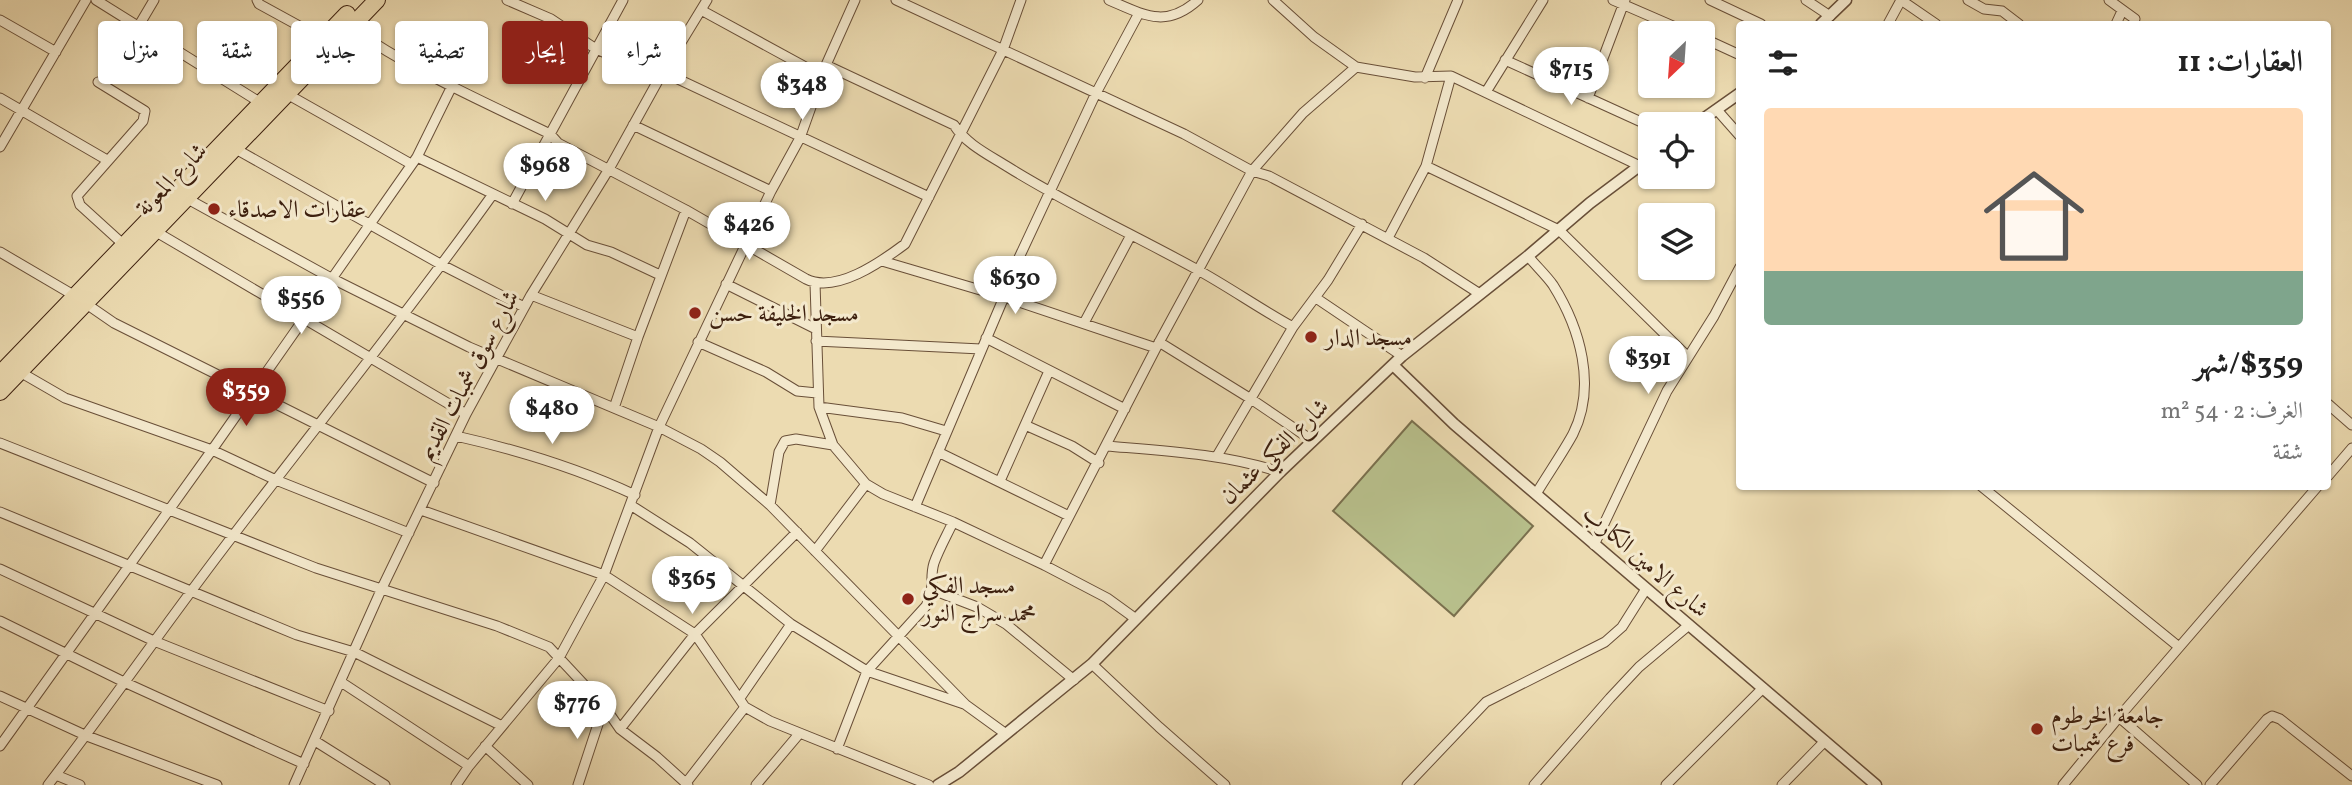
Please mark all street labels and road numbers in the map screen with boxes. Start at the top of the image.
street label: شارع المعونة [129,136,217,226]
street label: شارع سوق شمبات القديم [410,285,531,468]
street label: شارع الفكي عثمان [1213,391,1340,516]
street label: شارع الامين الكارب [1573,498,1715,628]

